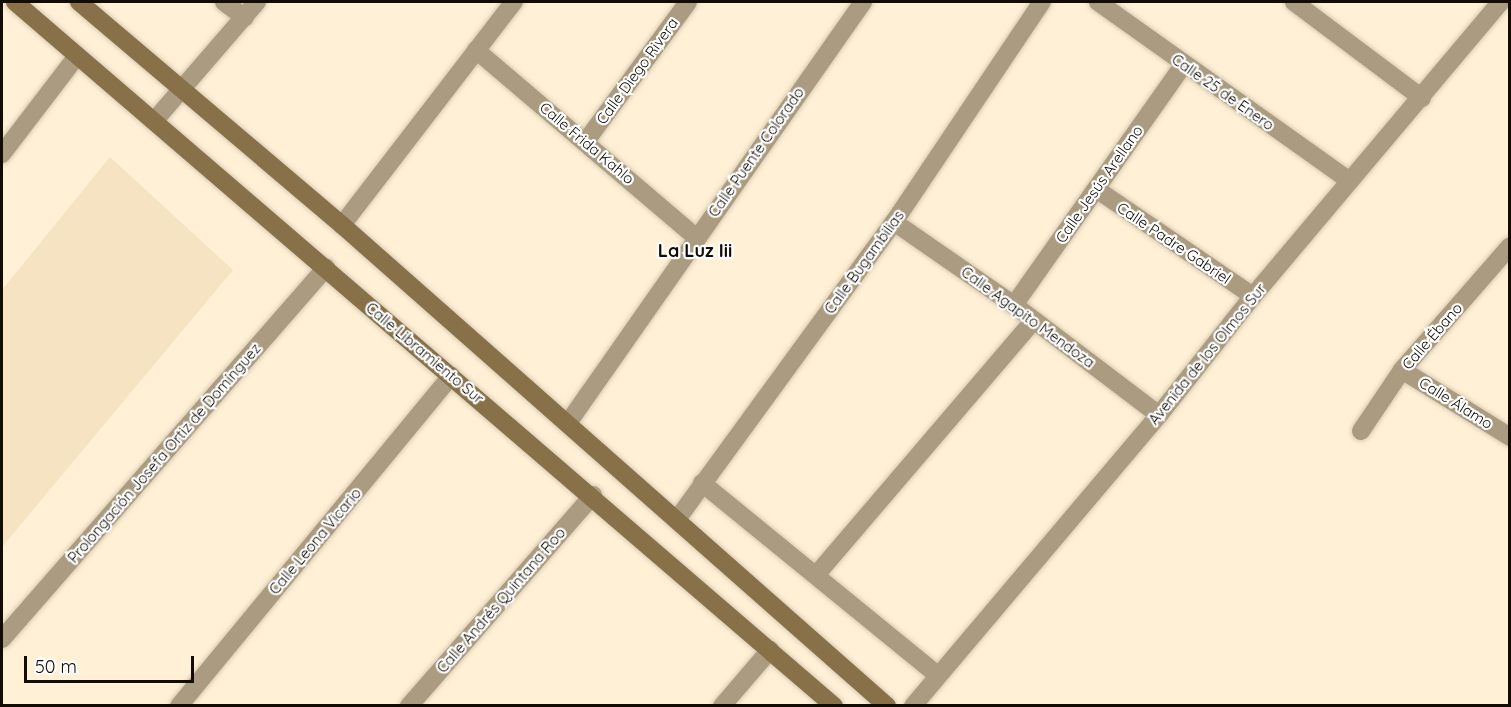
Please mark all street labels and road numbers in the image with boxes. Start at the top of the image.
street label: Calle Diego Rivera [592,14,682,128]
street label: Calle 25 de Enero [1168,50,1278,134]
street label: Calle Puente Colorado [704,84,808,220]
street label: Calle Frida Kahlo [536,98,638,188]
street label: Calle Jesús Arellano [1052,122,1146,246]
street label: Calle Padre Gabriel [1114,198,1234,288]
street label: Calle Bugambilias [820,207,908,317]
street label: Calle Agapito Mendoza [958,263,1098,371]
street label: Avenida de los Olmos Sur [1144,280,1270,428]
street label: Calle Libramiento Sur [362,299,488,407]
street label: Calle Ébano [1398,299,1466,373]
street label: Prolongación Josefa Ortiz de Domínguez [64,340,264,566]
street label: Calle Álamo [1416,373,1496,433]
street label: Calle Leona Vicario [265,484,365,598]
street label: Calle Andrés Quintana Roo [433,524,569,676]

